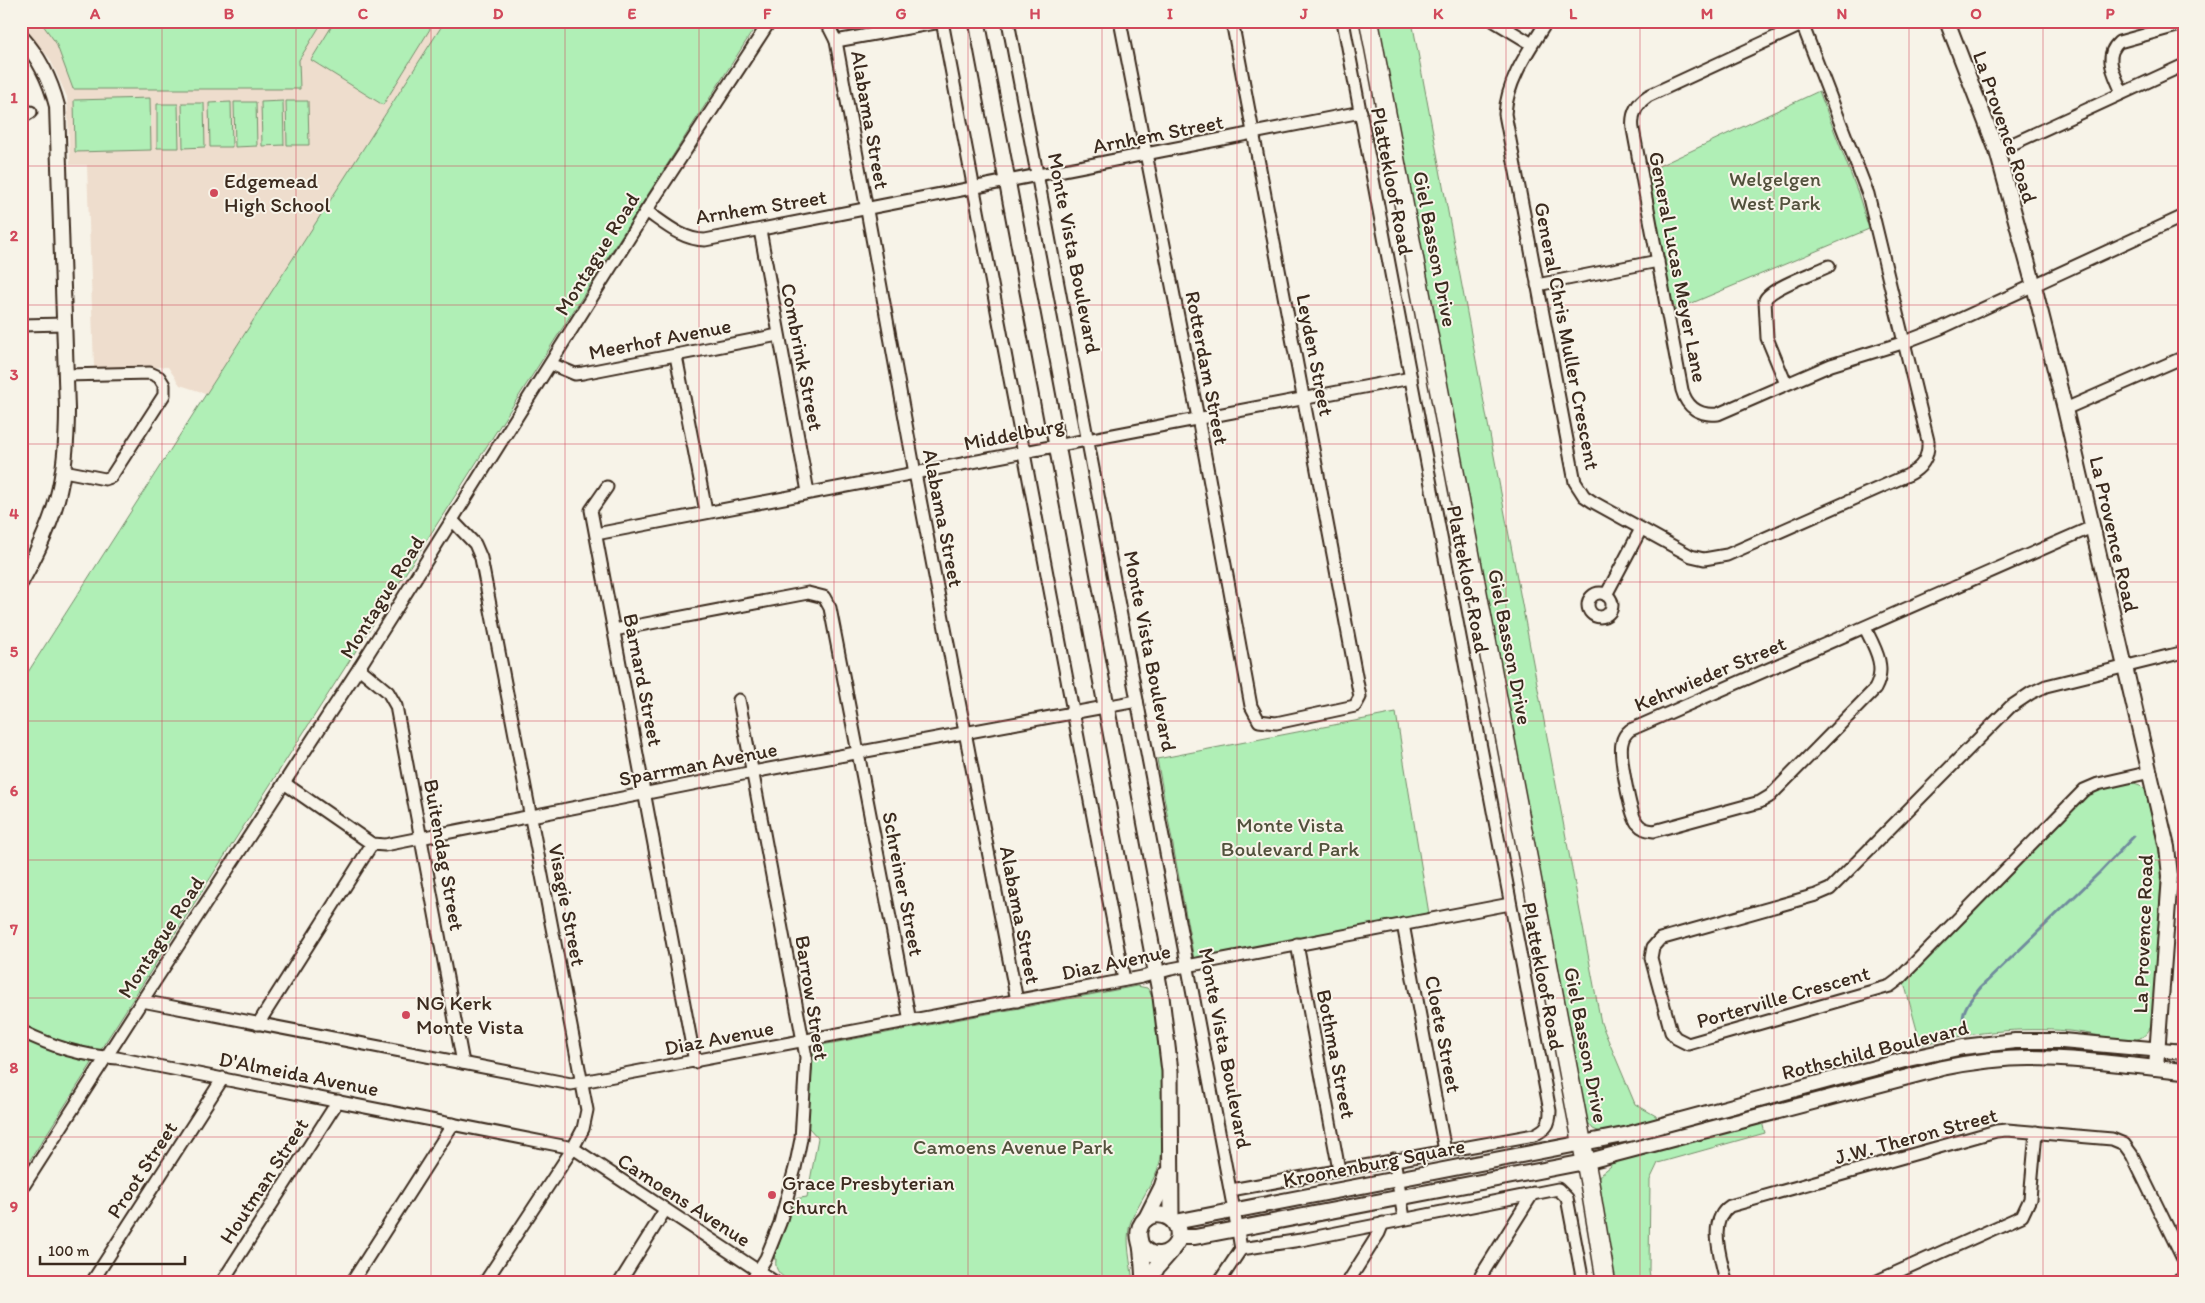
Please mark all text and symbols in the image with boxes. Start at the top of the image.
text: A [89,4,101,23]
text: B [224,4,235,23]
text: C [358,4,369,23]
text: D [493,4,504,23]
text: E [628,4,637,23]
text: F [763,4,772,23]
text: G [895,4,907,23]
text: H [1029,4,1041,23]
text: I [1167,4,1173,23]
text: J [1299,4,1308,23]
text: K [1433,4,1444,23]
text: L [1569,4,1578,23]
text: M [1701,4,1713,23]
text: N [1837,4,1847,23]
text: O [1970,4,1982,23]
text: P [2105,4,2115,23]
street label: La Provence Road [1968,48,2043,206]
street label: Alabama Street [846,49,895,191]
text: 1 [10,88,18,107]
street label: Plattekloof Road [1366,105,1419,257]
street label: Arnhem Street [1090,109,1225,158]
street label: General Lucas Meyer Lane [1644,149,1713,384]
street label: Monte Vista Boulevard [1043,150,1106,355]
park label: Welgelgen West Park [1729,166,1821,215]
place label: Edgemead High School [224,168,331,217]
street label: Giel Basson Drive [1408,169,1463,329]
street label: Arnhem Street [694,184,828,229]
marker: Edgemead High School [208,187,220,199]
street label: Montague Road [549,187,645,320]
street label: General Chris Muller Crescent [1529,200,1606,472]
text: 2 [10,226,19,245]
street label: Combrink Street [776,281,829,433]
street label: Rotterdam Street [1180,289,1235,447]
street label: Leyden Street [1291,292,1340,418]
street label: Meerhof Avenue [587,312,733,365]
text: 3 [10,365,19,384]
street label: Middelburg [961,411,1067,456]
street label: Alabama Street [918,447,969,589]
street label: La Provence Road [2084,454,2145,614]
street label: Plattekloof Road [1442,503,1495,655]
text: 4 [9,504,19,523]
street label: Montague Road [334,530,430,663]
street label: Monte Vista Boulevard [1119,548,1182,753]
street label: Giel Basson Drive [1483,567,1538,727]
street label: Barnard Street [618,611,669,749]
street label: Kehrwieder Street [1630,630,1790,717]
text: 5 [10,642,19,661]
street label: Sparrman Avenue [617,736,779,791]
street label: Buitendag Street [419,777,470,933]
text: 6 [10,781,19,800]
street label: Schreiner Street [877,810,930,958]
park label: Monte Vista Boulevard Park [1221,812,1359,861]
street label: Visagie Street [543,842,592,968]
street label: Alabama Street [995,844,1046,986]
street label: La Provence Road [2127,854,2158,1014]
street label: Montague Road [112,871,210,1002]
street label: Plattekloof Road [1517,900,1570,1052]
text: 7 [9,920,18,939]
street label: Barrow Street [790,934,835,1062]
street label: Diaz Avenue [1059,938,1173,985]
street label: Monte Vista Boulevard [1194,945,1257,1150]
street label: Porterville Crescent [1693,960,1872,1033]
street label: Giel Basson Drive [1559,965,1614,1125]
street label: Cloete Street [1420,973,1467,1095]
street label: Bothma Street [1312,987,1361,1121]
place label: NG Kerk Monte Vista [416,990,524,1039]
marker: NG Kerk Monte Vista [400,1009,412,1021]
street label: Rothschild Boulevard [1779,1014,1971,1085]
street label: Diaz Avenue [662,1015,776,1060]
street label: D'Almeida Avenue [217,1046,381,1101]
text: 8 [10,1058,19,1077]
street label: J.W. Theron Street [1832,1102,2000,1169]
street label: Houtman Street [214,1113,313,1248]
street label: Proot Street [101,1117,182,1223]
street label: Kroonenburg Square [1281,1133,1467,1192]
park label: Camoens Avenue Park [913,1134,1113,1159]
street label: Camoens Avenue [613,1147,756,1252]
place label: Grace Presbyterian Church [782,1170,955,1219]
marker: Grace Presbyterian Church [766,1189,778,1201]
text: 9 [10,1197,18,1216]
scale bar [40,1233,185,1265]
text: 100 m [48,1242,90,1260]

